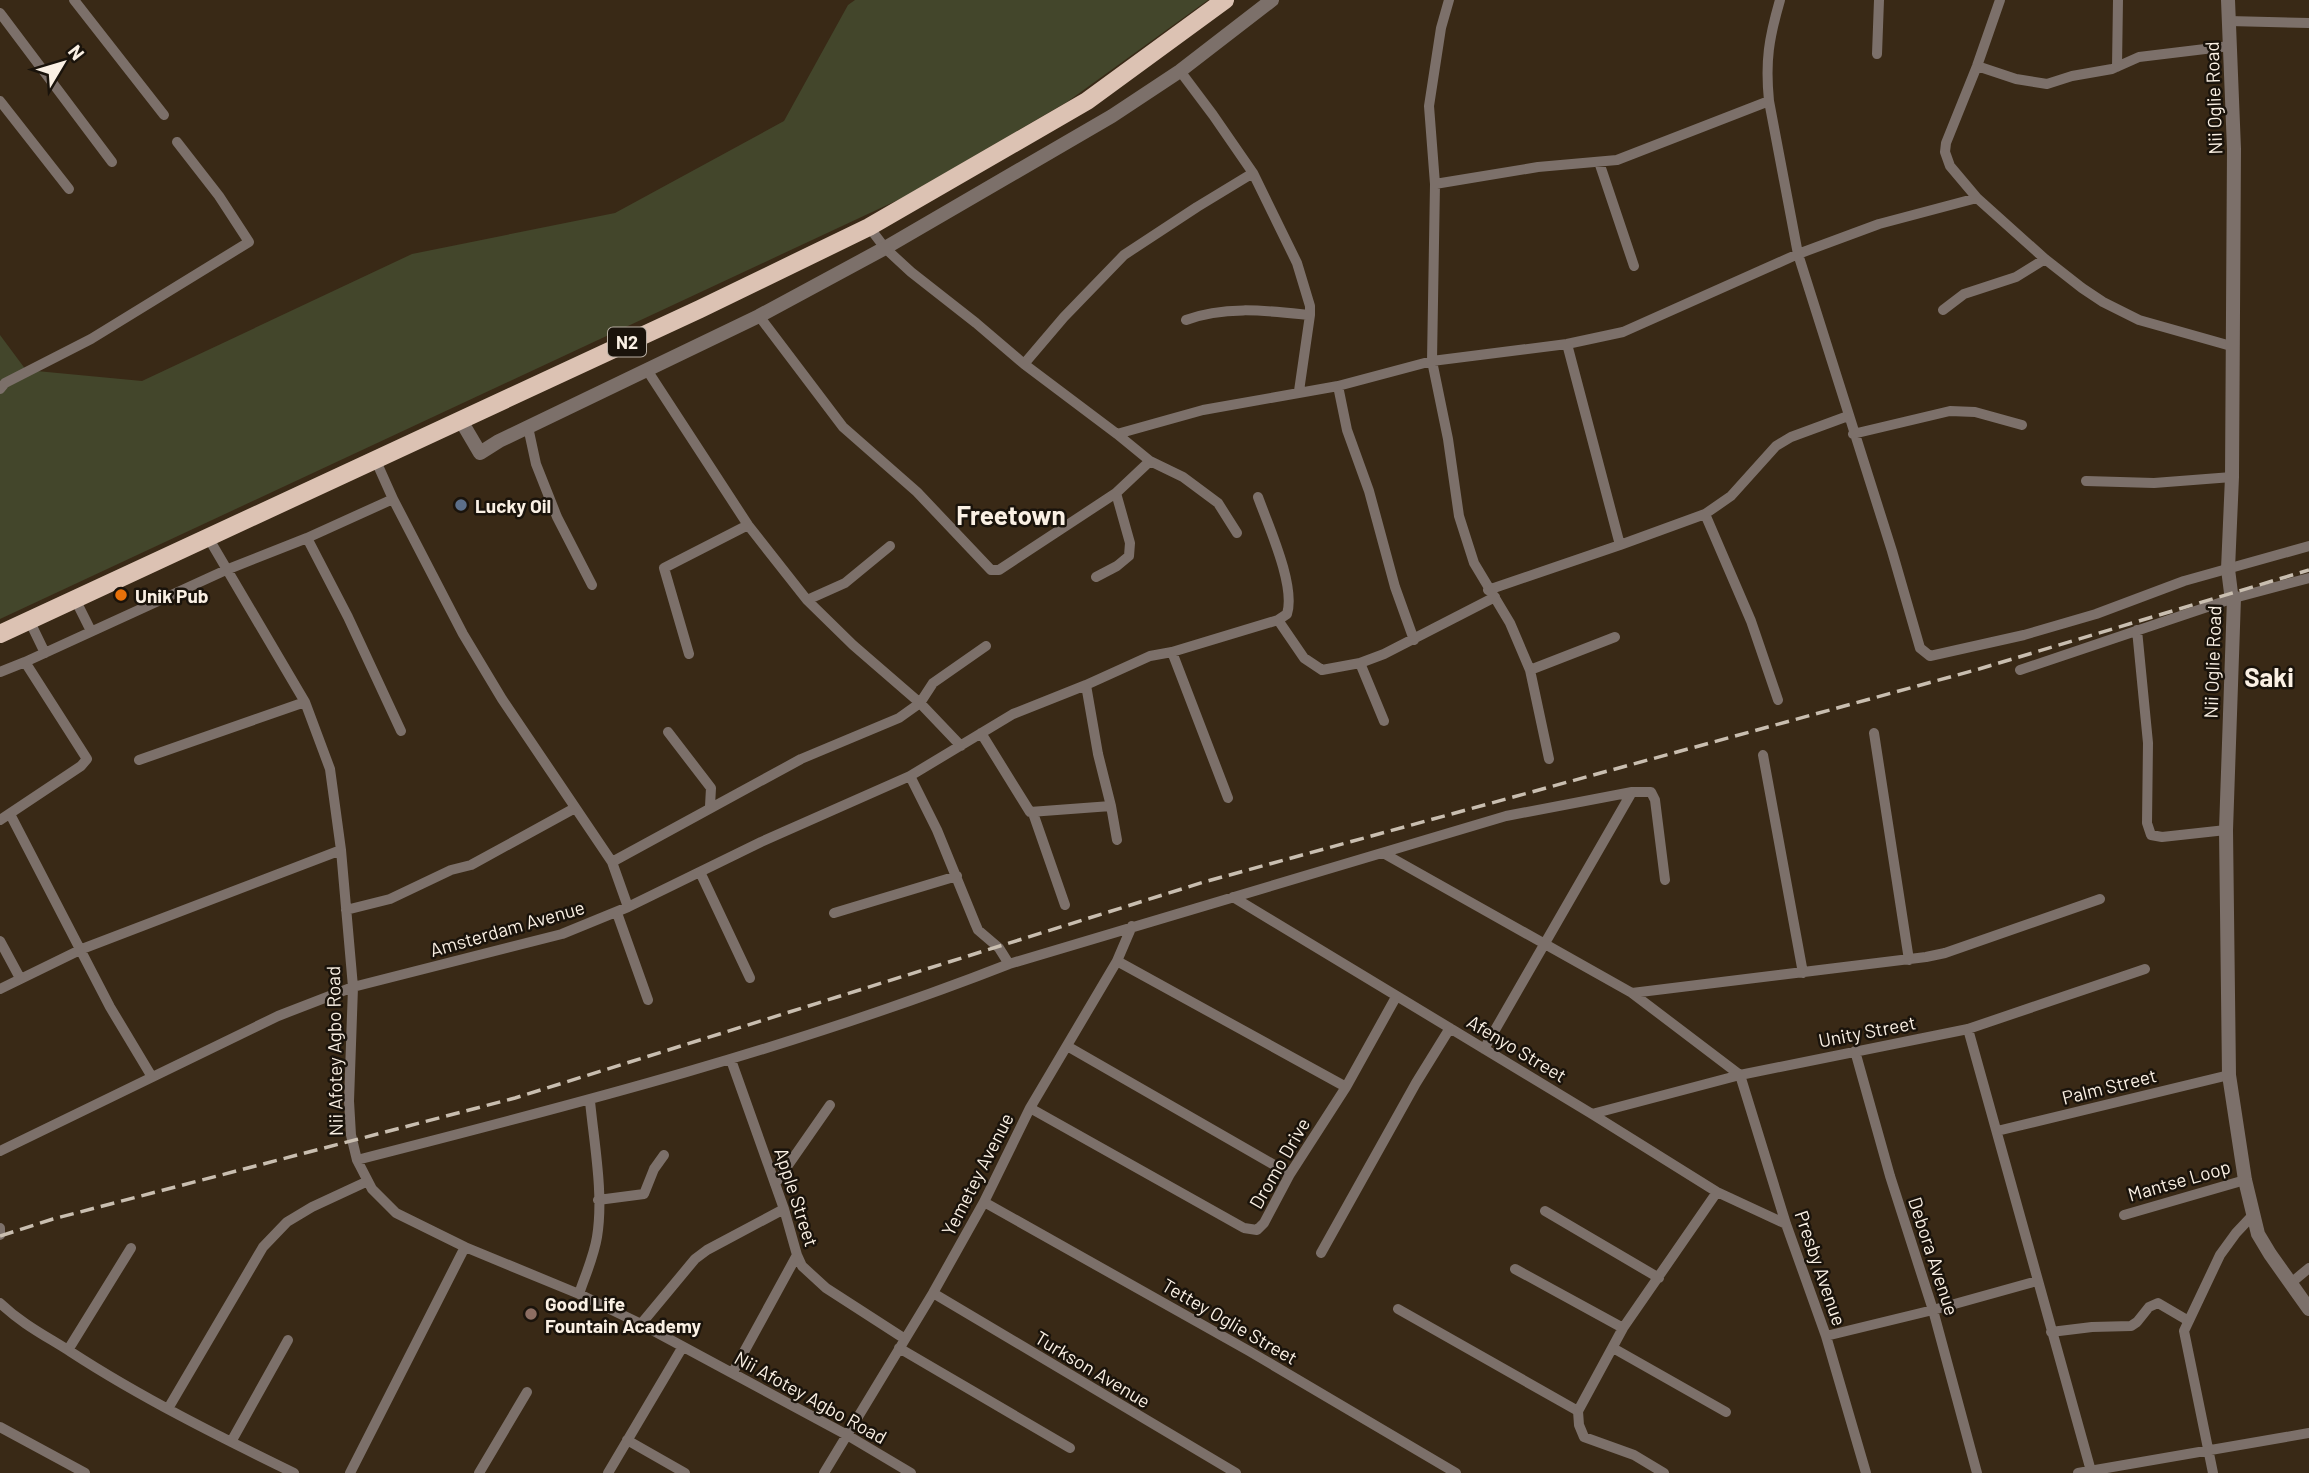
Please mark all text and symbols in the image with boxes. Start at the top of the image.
north arrow [28,28,98,98]
text: N [64,40,90,64]
street label: Nii Oglie Road [2200,41,2226,155]
road number: N2 [608,328,646,356]
place label: Lucky Oil [475,494,551,517]
marker: Lucky Oil [453,497,469,513]
district label: Freetown [956,499,1066,530]
place label: Unik Pub [135,584,209,607]
marker: Unik Pub [113,587,129,603]
street label: Nii Oglie Road [2199,605,2225,719]
district label: Saki [2244,661,2294,692]
street label: Amsterdam Avenue [427,895,587,961]
street label: Nii Afotey Agbo Road [321,966,347,1136]
street label: Afenyo Street [1463,1009,1571,1087]
street label: Unity Street [1816,1010,1918,1052]
street label: Palm Street [2059,1063,2159,1109]
street label: Yemetey Avenue [936,1109,1018,1239]
street label: Dromo Drive [1244,1114,1314,1212]
street label: Apple Street [770,1145,824,1249]
street label: Mantse Loop [2125,1154,2233,1206]
street label: Debora Avenue [1904,1194,1964,1318]
street label: Presby Avenue [1791,1207,1851,1329]
street label: Tettey Oglie Street [1158,1273,1302,1369]
place label: Good Life Fountain Academy [545,1292,701,1337]
marker: Good Life Fountain Academy [523,1306,539,1322]
street label: Turkson Avenue [1031,1326,1155,1412]
street label: Nii Afotey Agbo Road [731,1346,891,1448]

